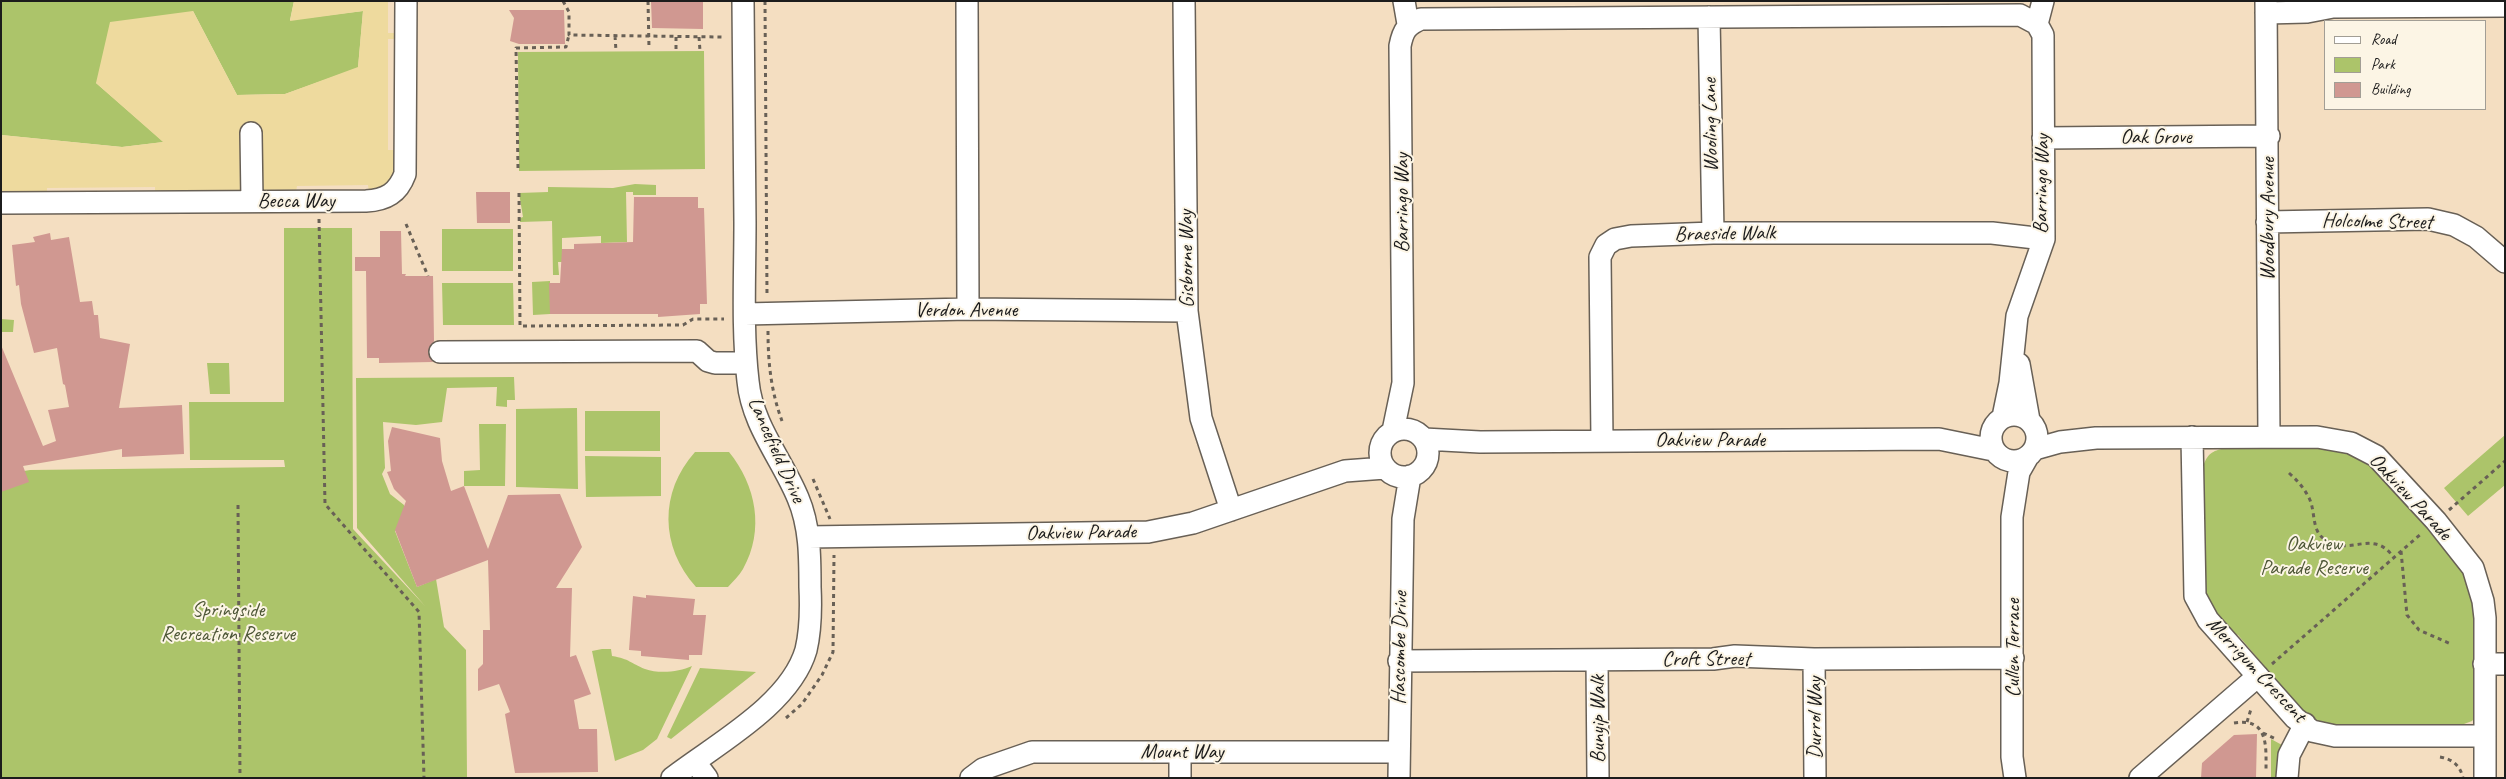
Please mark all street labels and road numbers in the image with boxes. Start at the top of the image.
street label: Wooling Lane [1698,78,1724,172]
street label: Oak Grove [2120,124,2192,150]
street label: Barringo Way [2029,134,2055,234]
street label: Barringo Way [1389,153,1415,253]
street label: Woodbury Avenue [2255,157,2281,281]
street label: Becca Way [257,188,335,214]
street label: Holcolme Street [2322,208,2432,236]
street label: Gisborne Way [1174,210,1200,308]
street label: Braeside Walk [1674,221,1776,247]
street label: Verdon Avenue [915,297,1017,323]
street label: Lancefield Drive [742,393,810,507]
street label: Oakview Parade [1655,427,1765,453]
street label: Oakview Parade [2363,448,2457,546]
street label: Oakview Parade [1026,519,1136,547]
street label: Hascombe Drive [1386,591,1414,705]
street label: Cullen Terrace [2000,599,2026,697]
street label: Merrigum Crescent [2201,612,2311,728]
street label: Croft Street [1662,646,1750,672]
street label: Bunyip Walk [1585,675,1611,763]
street label: Durrol Way [1802,677,1828,759]
street label: Mount Way [1141,739,1223,765]

